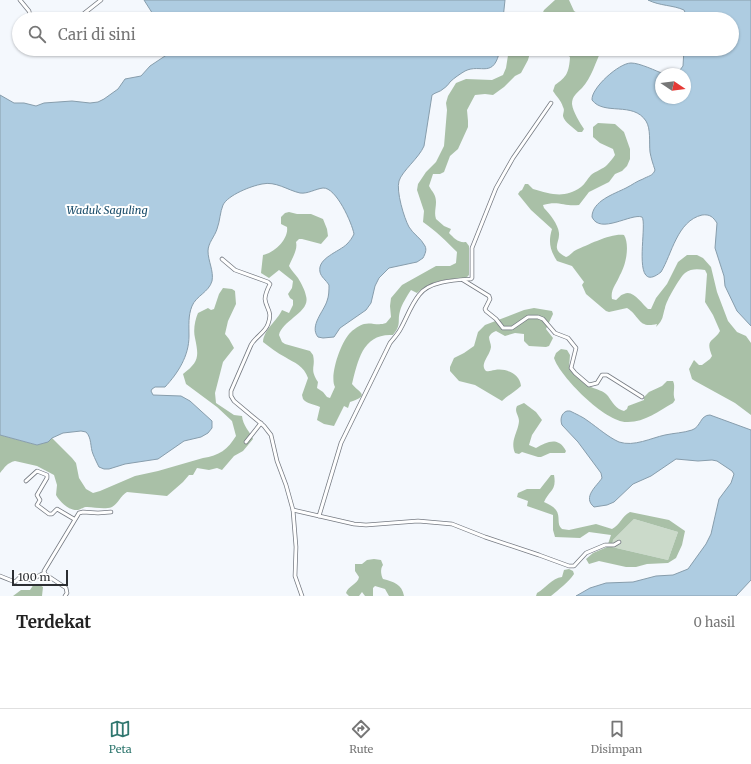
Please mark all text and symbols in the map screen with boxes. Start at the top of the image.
search box [12,12,739,56]
icon: search [26,23,48,45]
text: Cari di sini [58,25,136,44]
north arrow [655,68,691,104]
water label: Waduk Saguling [66,203,148,217]
scale bar [12,568,68,587]
text: 100 m [18,570,50,584]
text: Terdekat [16,611,91,633]
text: 0 hasil [693,614,735,631]
tab: Peta [109,718,132,756]
tab: Rute [349,718,373,756]
tab: Disimpan [591,718,642,756]

